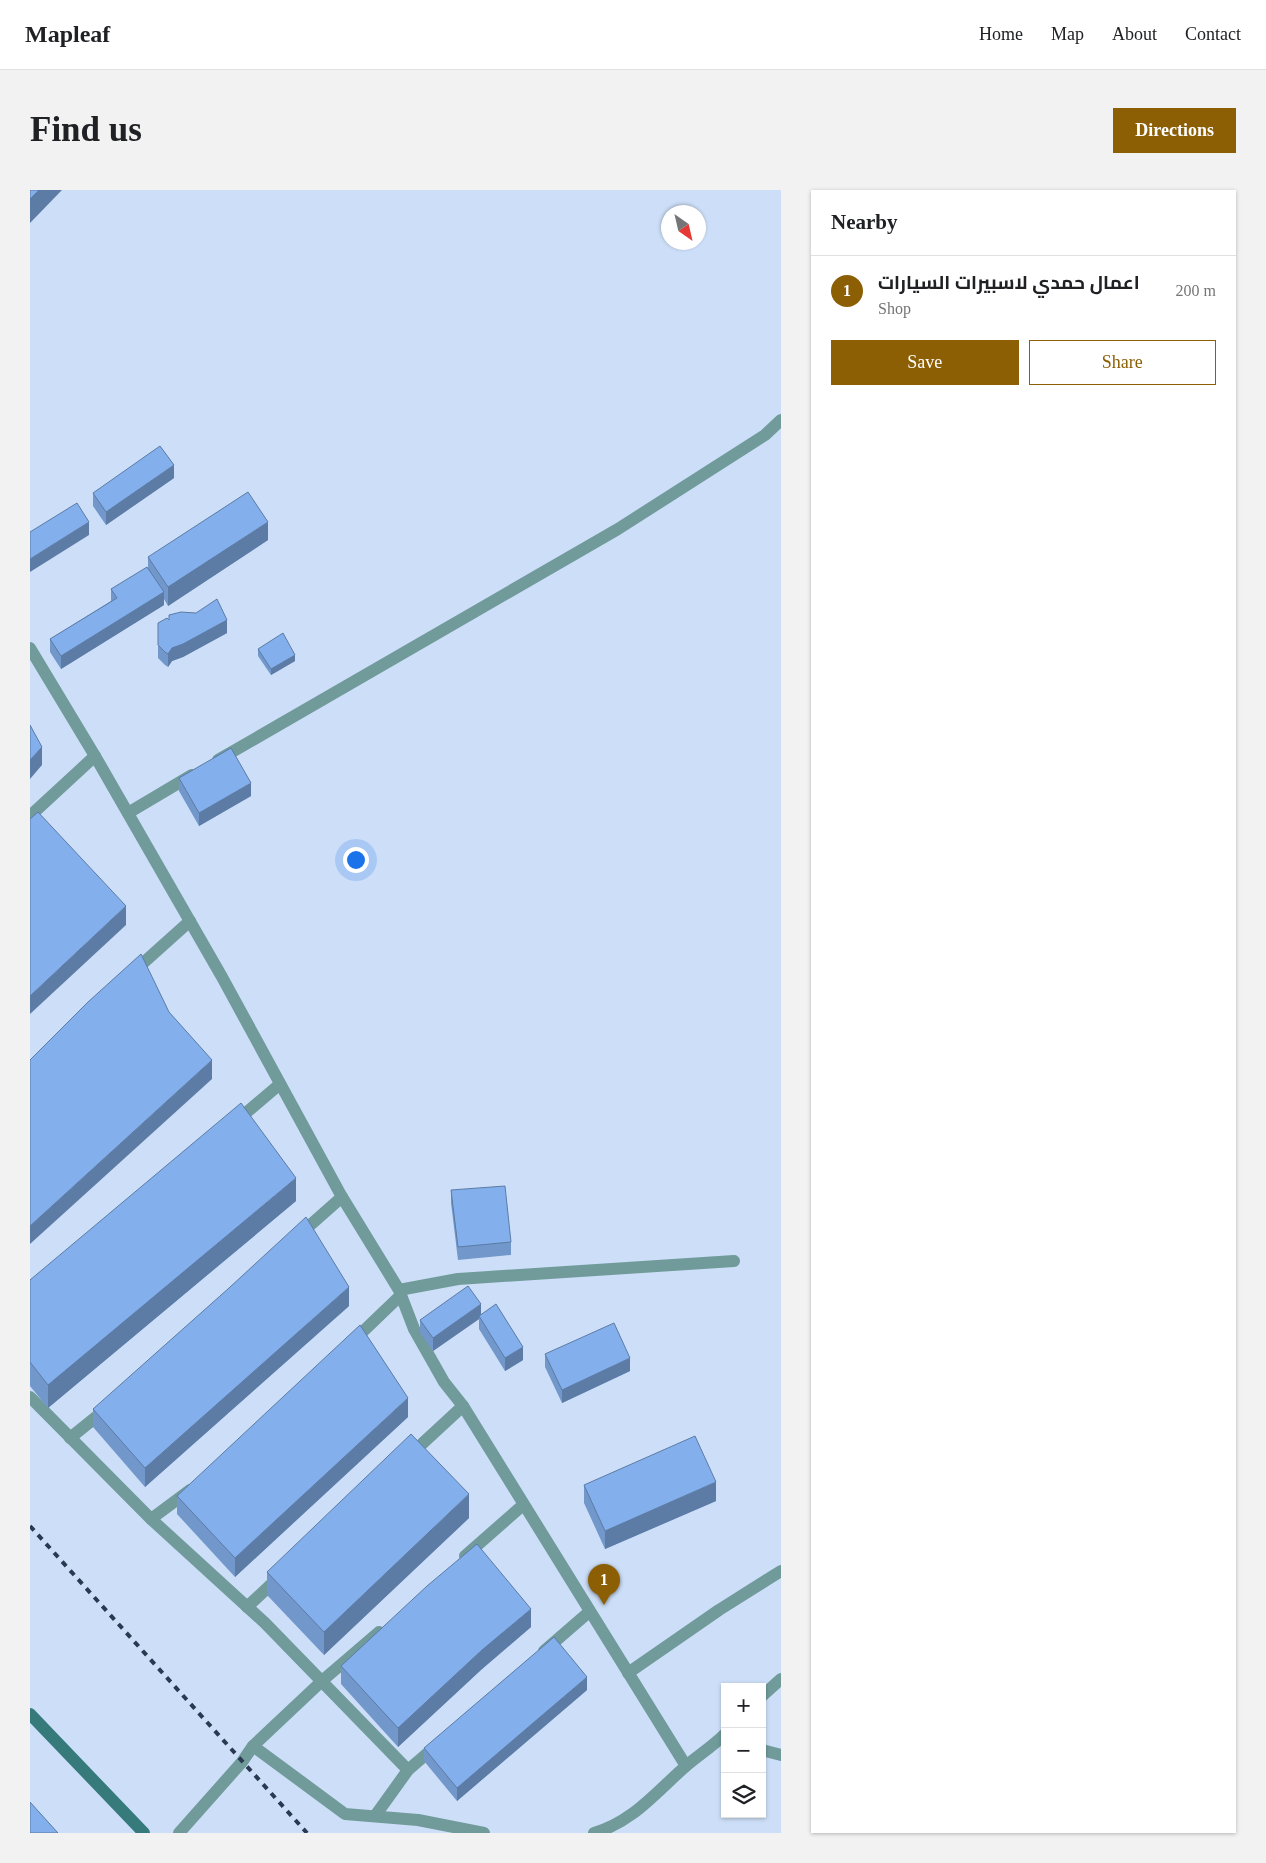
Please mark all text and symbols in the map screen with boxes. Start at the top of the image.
text: Mapleaf [25,21,110,47]
text: Home [979,24,1023,44]
text: Map [1051,24,1084,44]
text: About [1112,24,1157,44]
text: Contact [1185,24,1241,44]
button: Directions [1113,108,1236,153]
text: Find us [30,110,142,149]
north arrow [661,205,706,250]
text: Nearby [831,210,898,234]
text: اعمال حمدي لاسبيرات السيارات [878,272,1140,293]
text: 1 [843,282,851,299]
text: 200 m [1176,282,1216,299]
text: Shop [878,300,911,317]
button: Save [831,340,1019,385]
button: Share [1029,340,1216,385]
your location [343,847,369,873]
pin: 1 [588,1564,620,1605]
map controls [721,1683,766,1818]
button: + [721,1683,766,1728]
button: − [721,1728,766,1773]
button: layers [721,1773,766,1818]

